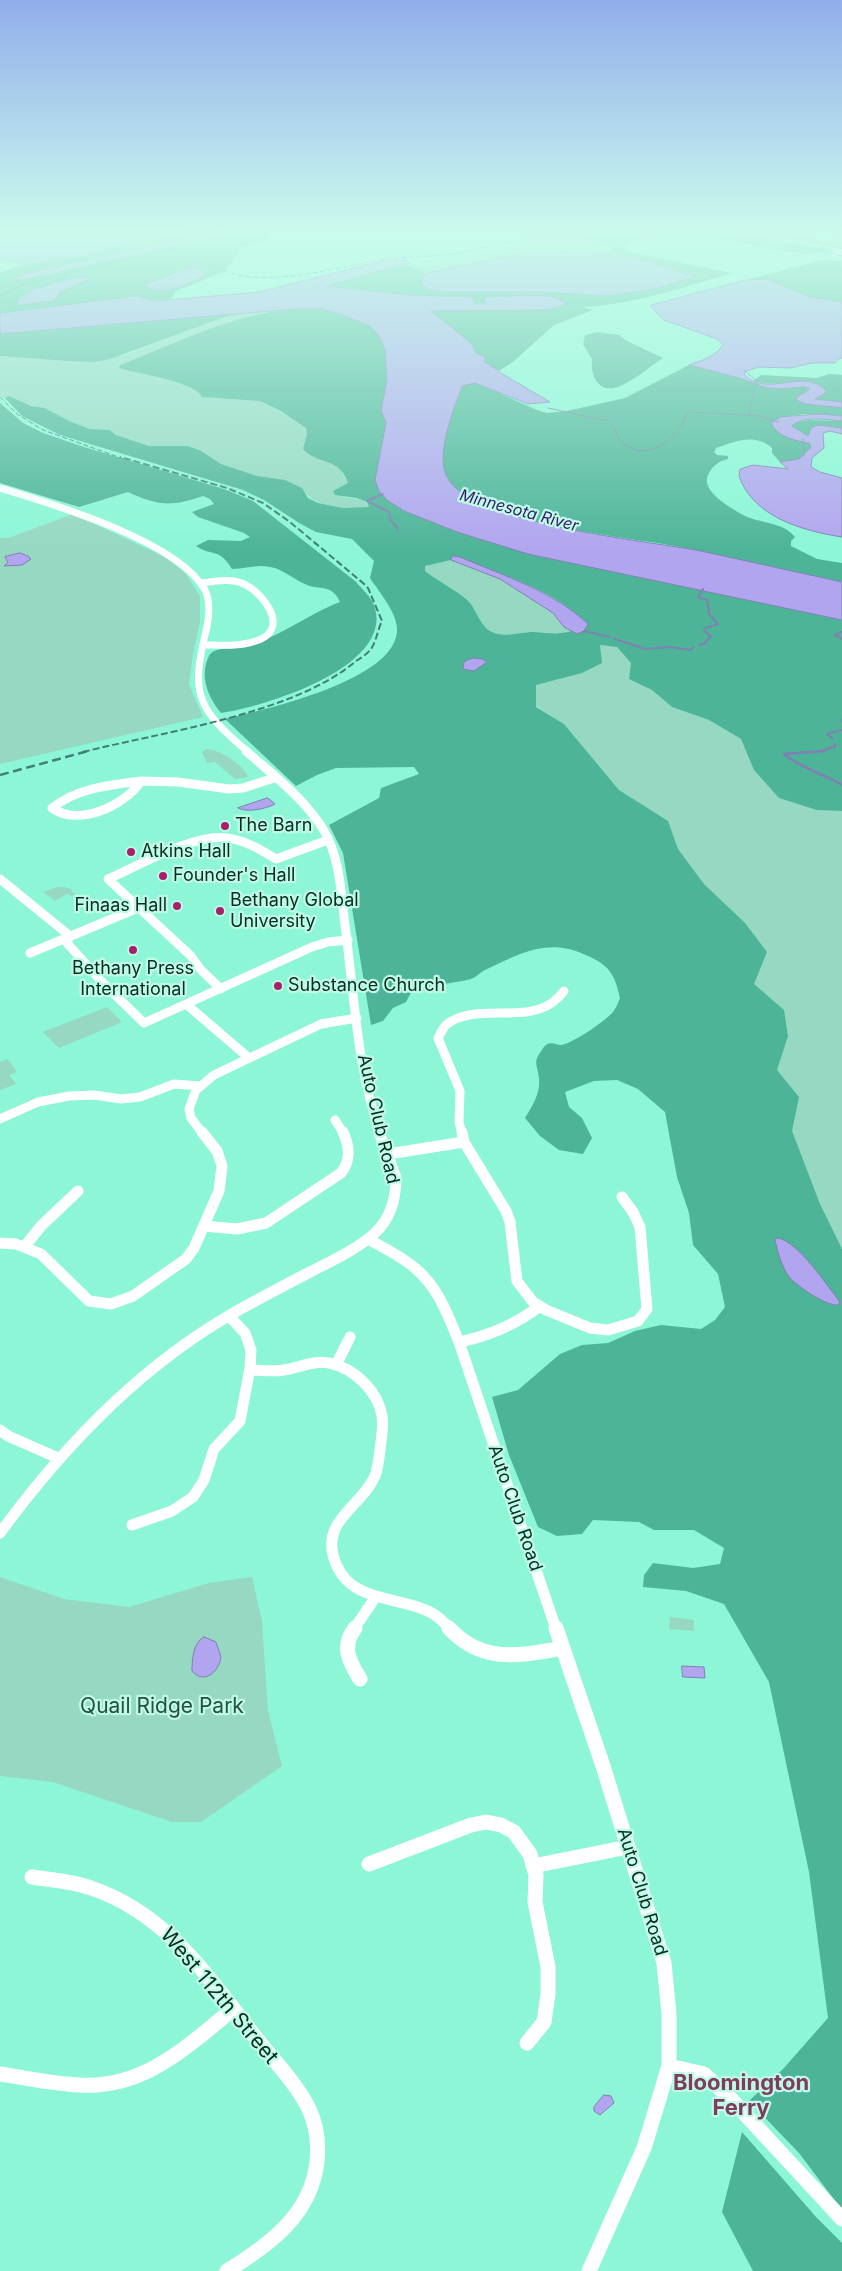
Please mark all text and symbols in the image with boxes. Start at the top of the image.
water label: Minnesota River [458,486,580,536]
place label: The Barn [235,815,312,837]
marker: The Barn [219,820,231,832]
place label: Atkins Hall [141,841,231,863]
marker: Atkins Hall [125,846,137,858]
place label: Founder's Hall [173,865,295,887]
marker: Founder's Hall [157,870,169,882]
place label: Bethany Global University [230,890,359,932]
place label: Finaas Hall [74,895,167,917]
marker: Finaas Hall [171,900,183,912]
marker: Bethany Global University [214,905,226,917]
marker: Bethany Press International [127,944,139,956]
place label: Bethany Press International [72,958,194,1001]
place label: Substance Church [288,975,445,997]
marker: Substance Church [272,980,284,992]
street label: Auto Club Road [353,1052,403,1186]
street label: Auto Club Road [483,1442,547,1574]
park label: Quail Ridge Park [80,1694,244,1720]
street label: Auto Club Road [612,1826,672,1958]
street label: West 112th Street [155,1923,283,2069]
district label: Bloomington Ferry [673,2070,809,2122]

